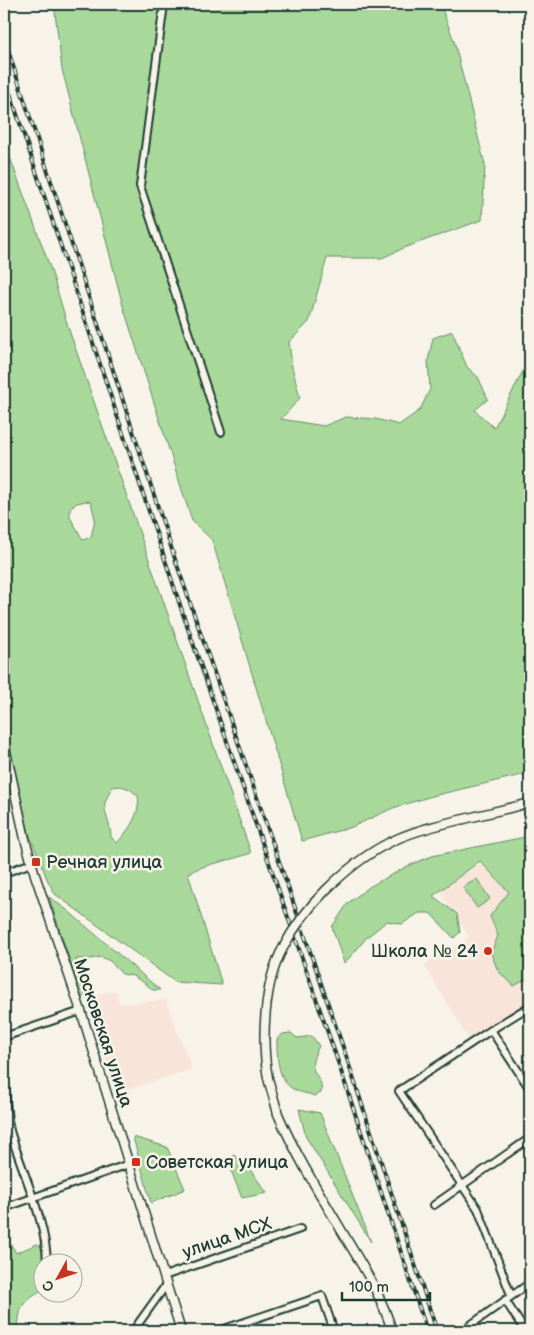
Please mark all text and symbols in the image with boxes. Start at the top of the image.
place label: Речная улица [46,852,163,873]
marker: Речная улица [30,856,42,868]
place label: Школа № 24 [371,941,478,962]
marker: Школа № 24 [482,945,494,957]
street label: Московская улица [69,956,137,1110]
place label: Советская улица [146,1152,289,1173]
marker: Советская улица [130,1156,142,1168]
street label: улица МСХ [180,1213,274,1263]
north arrow [32,1252,82,1302]
scale bar [342,1270,429,1302]
text: С [39,1277,58,1295]
text: 100 m [349,1278,389,1297]

